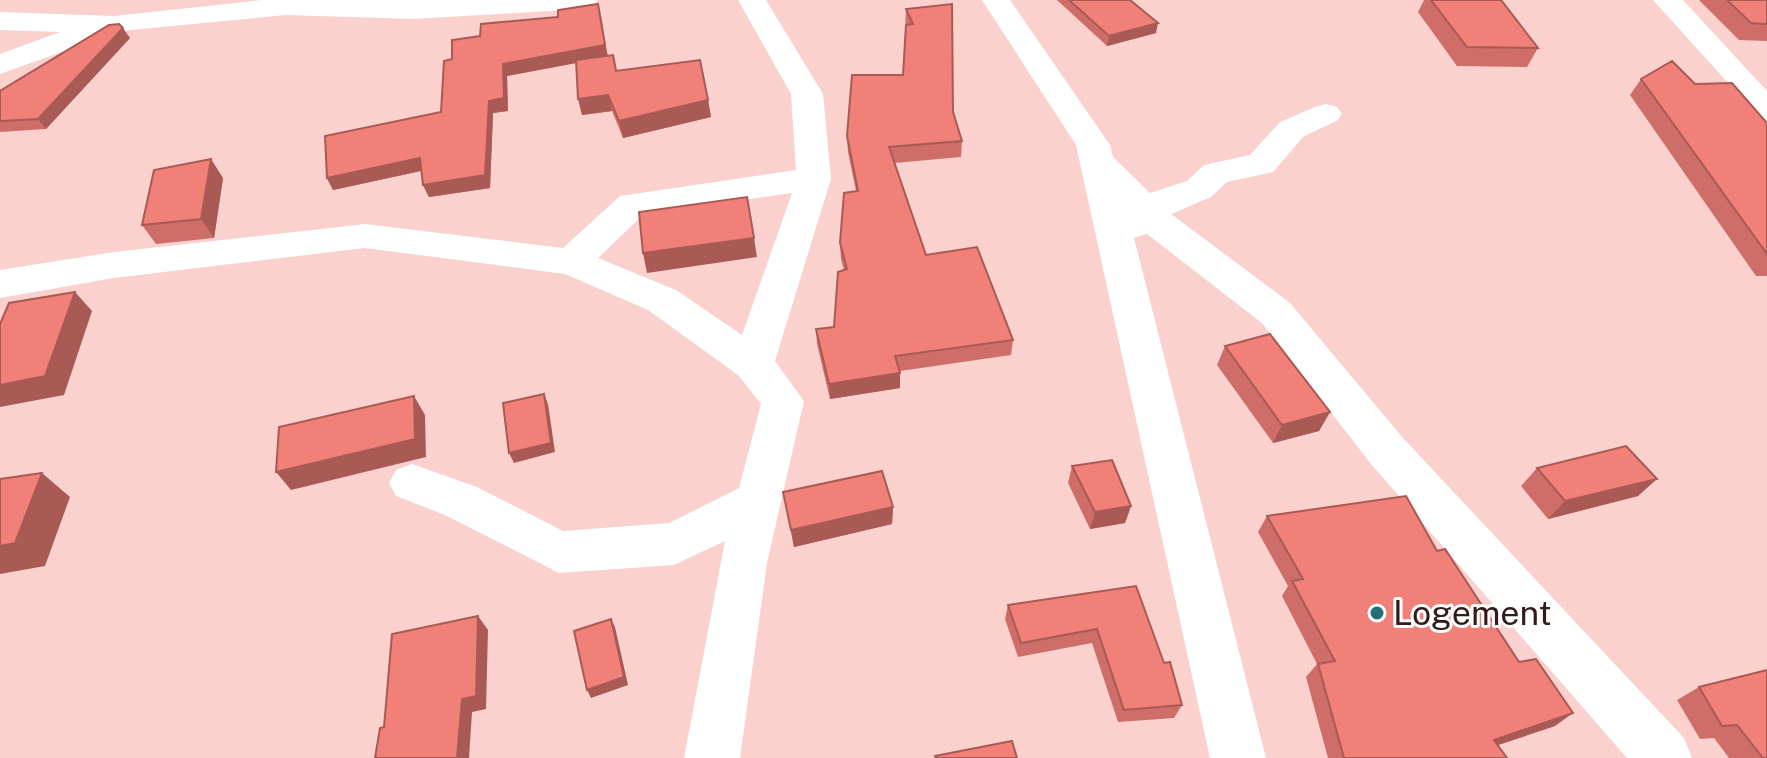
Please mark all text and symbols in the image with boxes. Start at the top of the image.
place label: Logement [1393,593,1552,633]
marker: Logement [1368,604,1386,622]

